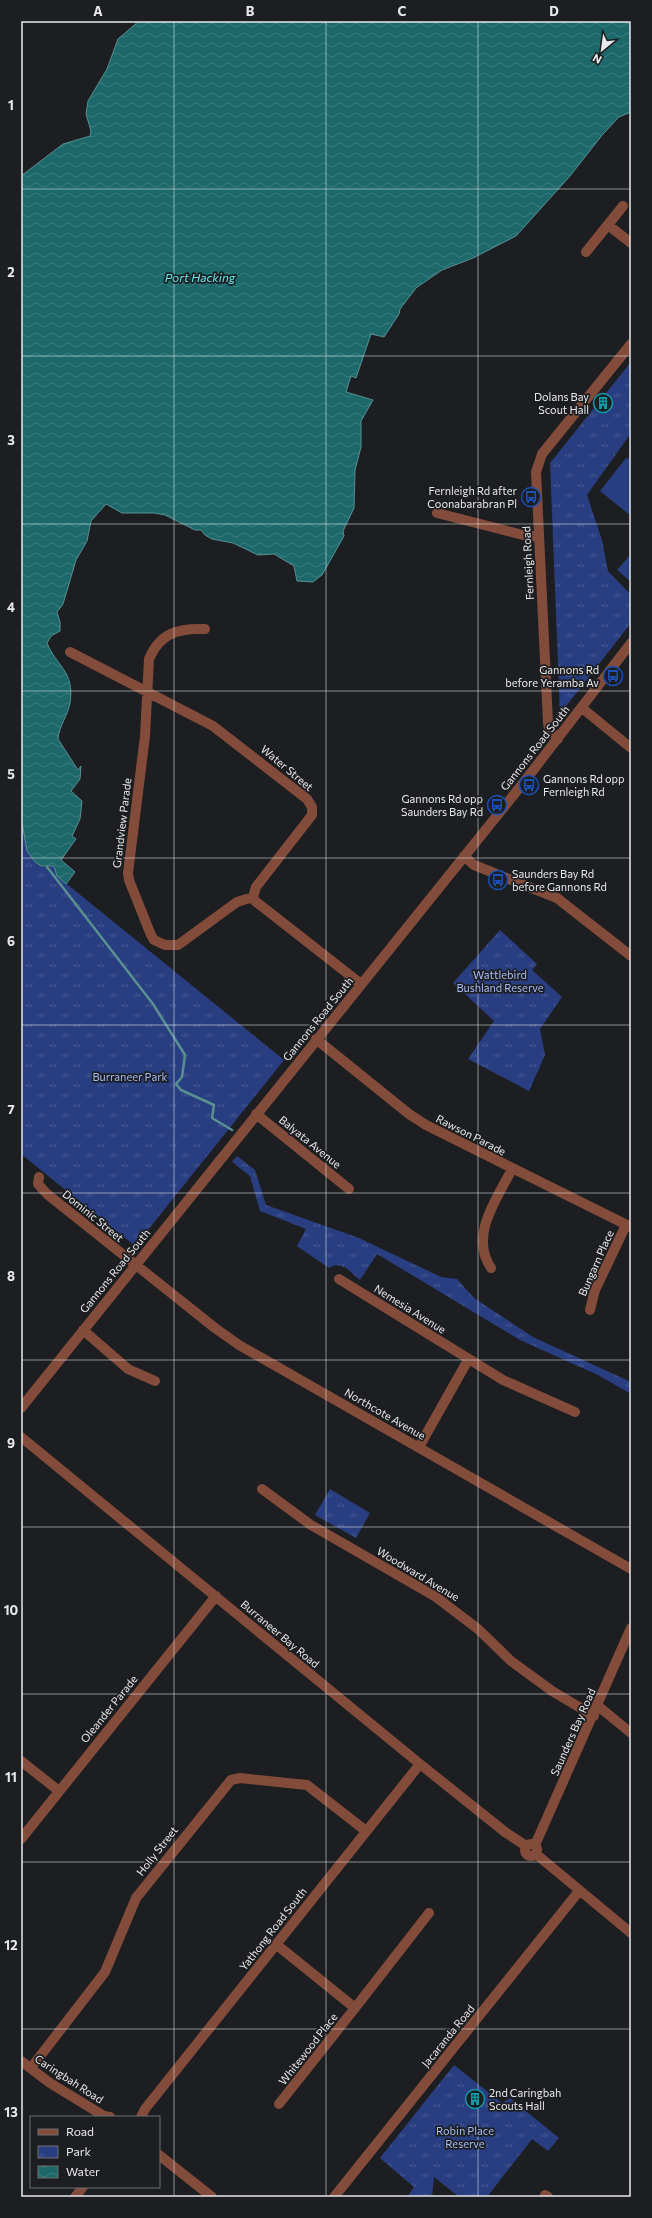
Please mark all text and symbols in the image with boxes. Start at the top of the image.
text: A [93,3,103,19]
text: B [246,3,255,19]
text: C [398,3,407,19]
text: D [549,3,559,19]
north arrow [582,30,622,70]
text: N [590,51,604,67]
text: 1 [8,97,14,113]
text: 2 [7,264,15,280]
water label: Port Hacking [165,270,236,284]
place label: Dolans Bay Scout Hall [534,390,589,416]
building icon: Dolans Bay Scout Hall [592,392,614,414]
text: 3 [7,432,15,448]
place label: Fernleigh Rd after Coonabarabran Pl [427,484,518,510]
bus stop icon: Fernleigh Rd after Coonabarabran Pl [520,486,542,508]
street label: Fernleigh Road [519,526,536,600]
text: 4 [7,599,15,615]
place label: Gannons Rd before Yeramba Av [505,663,599,689]
bus stop icon: Gannons Rd before Yeramba Av [602,665,624,687]
street label: Gannons Road South [497,703,572,793]
street label: Water Street [259,742,316,794]
text: 5 [7,766,15,782]
place label: Gannons Rd opp Fernleigh Rd [543,772,624,798]
bus stop icon: Gannons Rd opp Fernleigh Rd [518,774,540,796]
street label: Grandview Parade [110,777,134,869]
place label: Gannons Rd opp Saunders Bay Rd [401,792,483,818]
bus stop icon: Gannons Rd opp Saunders Bay Rd [486,794,508,816]
place label: Saunders Bay Rd before Gannons Rd [512,867,607,893]
bus stop icon: Saunders Bay Rd before Gannons Rd [487,869,509,891]
text: 6 [7,933,15,949]
park label: Wattlebird Bushland Reserve [456,968,544,994]
street label: Gannons Road South [280,974,355,1063]
park label: Burraneer Park [92,1070,168,1083]
text: 7 [7,1101,15,1117]
street label: Rawson Parade [434,1111,508,1158]
street label: Balyata Avenue [277,1113,344,1171]
street label: Dominic Street [60,1187,127,1245]
street label: Gannons Road South [77,1226,152,1315]
street label: Bungarn Place [575,1228,616,1298]
text: 8 [7,1268,15,1284]
street label: Nemesia Avenue [372,1281,449,1336]
street label: Northcote Avenue [343,1385,428,1442]
text: 9 [7,1435,15,1451]
street label: Woodward Avenue [375,1544,462,1603]
street label: Burraneer Bay Road [238,1597,322,1670]
text: 10 [4,1602,19,1618]
street label: Oleander Parade [77,1672,140,1745]
street label: Saunders Bay Road [547,1686,598,1778]
text: 11 [5,1769,17,1785]
street label: Holly Street [133,1823,180,1878]
street label: Yathong Road South [236,1885,309,1973]
text: 12 [4,1937,18,1953]
street label: Jacaranda Road [419,2002,477,2070]
street label: Whitewood Place [276,2010,340,2087]
street label: Caringbah Road [33,2052,106,2106]
place label: 2nd Caringbah Scouts Hall [489,2086,561,2112]
building icon: 2nd Caringbah Scouts Hall [464,2088,486,2110]
text: 13 [4,2104,18,2120]
legend [30,2116,160,2188]
text: Road [66,2124,94,2138]
park label: Robin Place Reserve [436,2124,494,2150]
text: Park [66,2144,92,2158]
text: Water [66,2164,100,2178]

